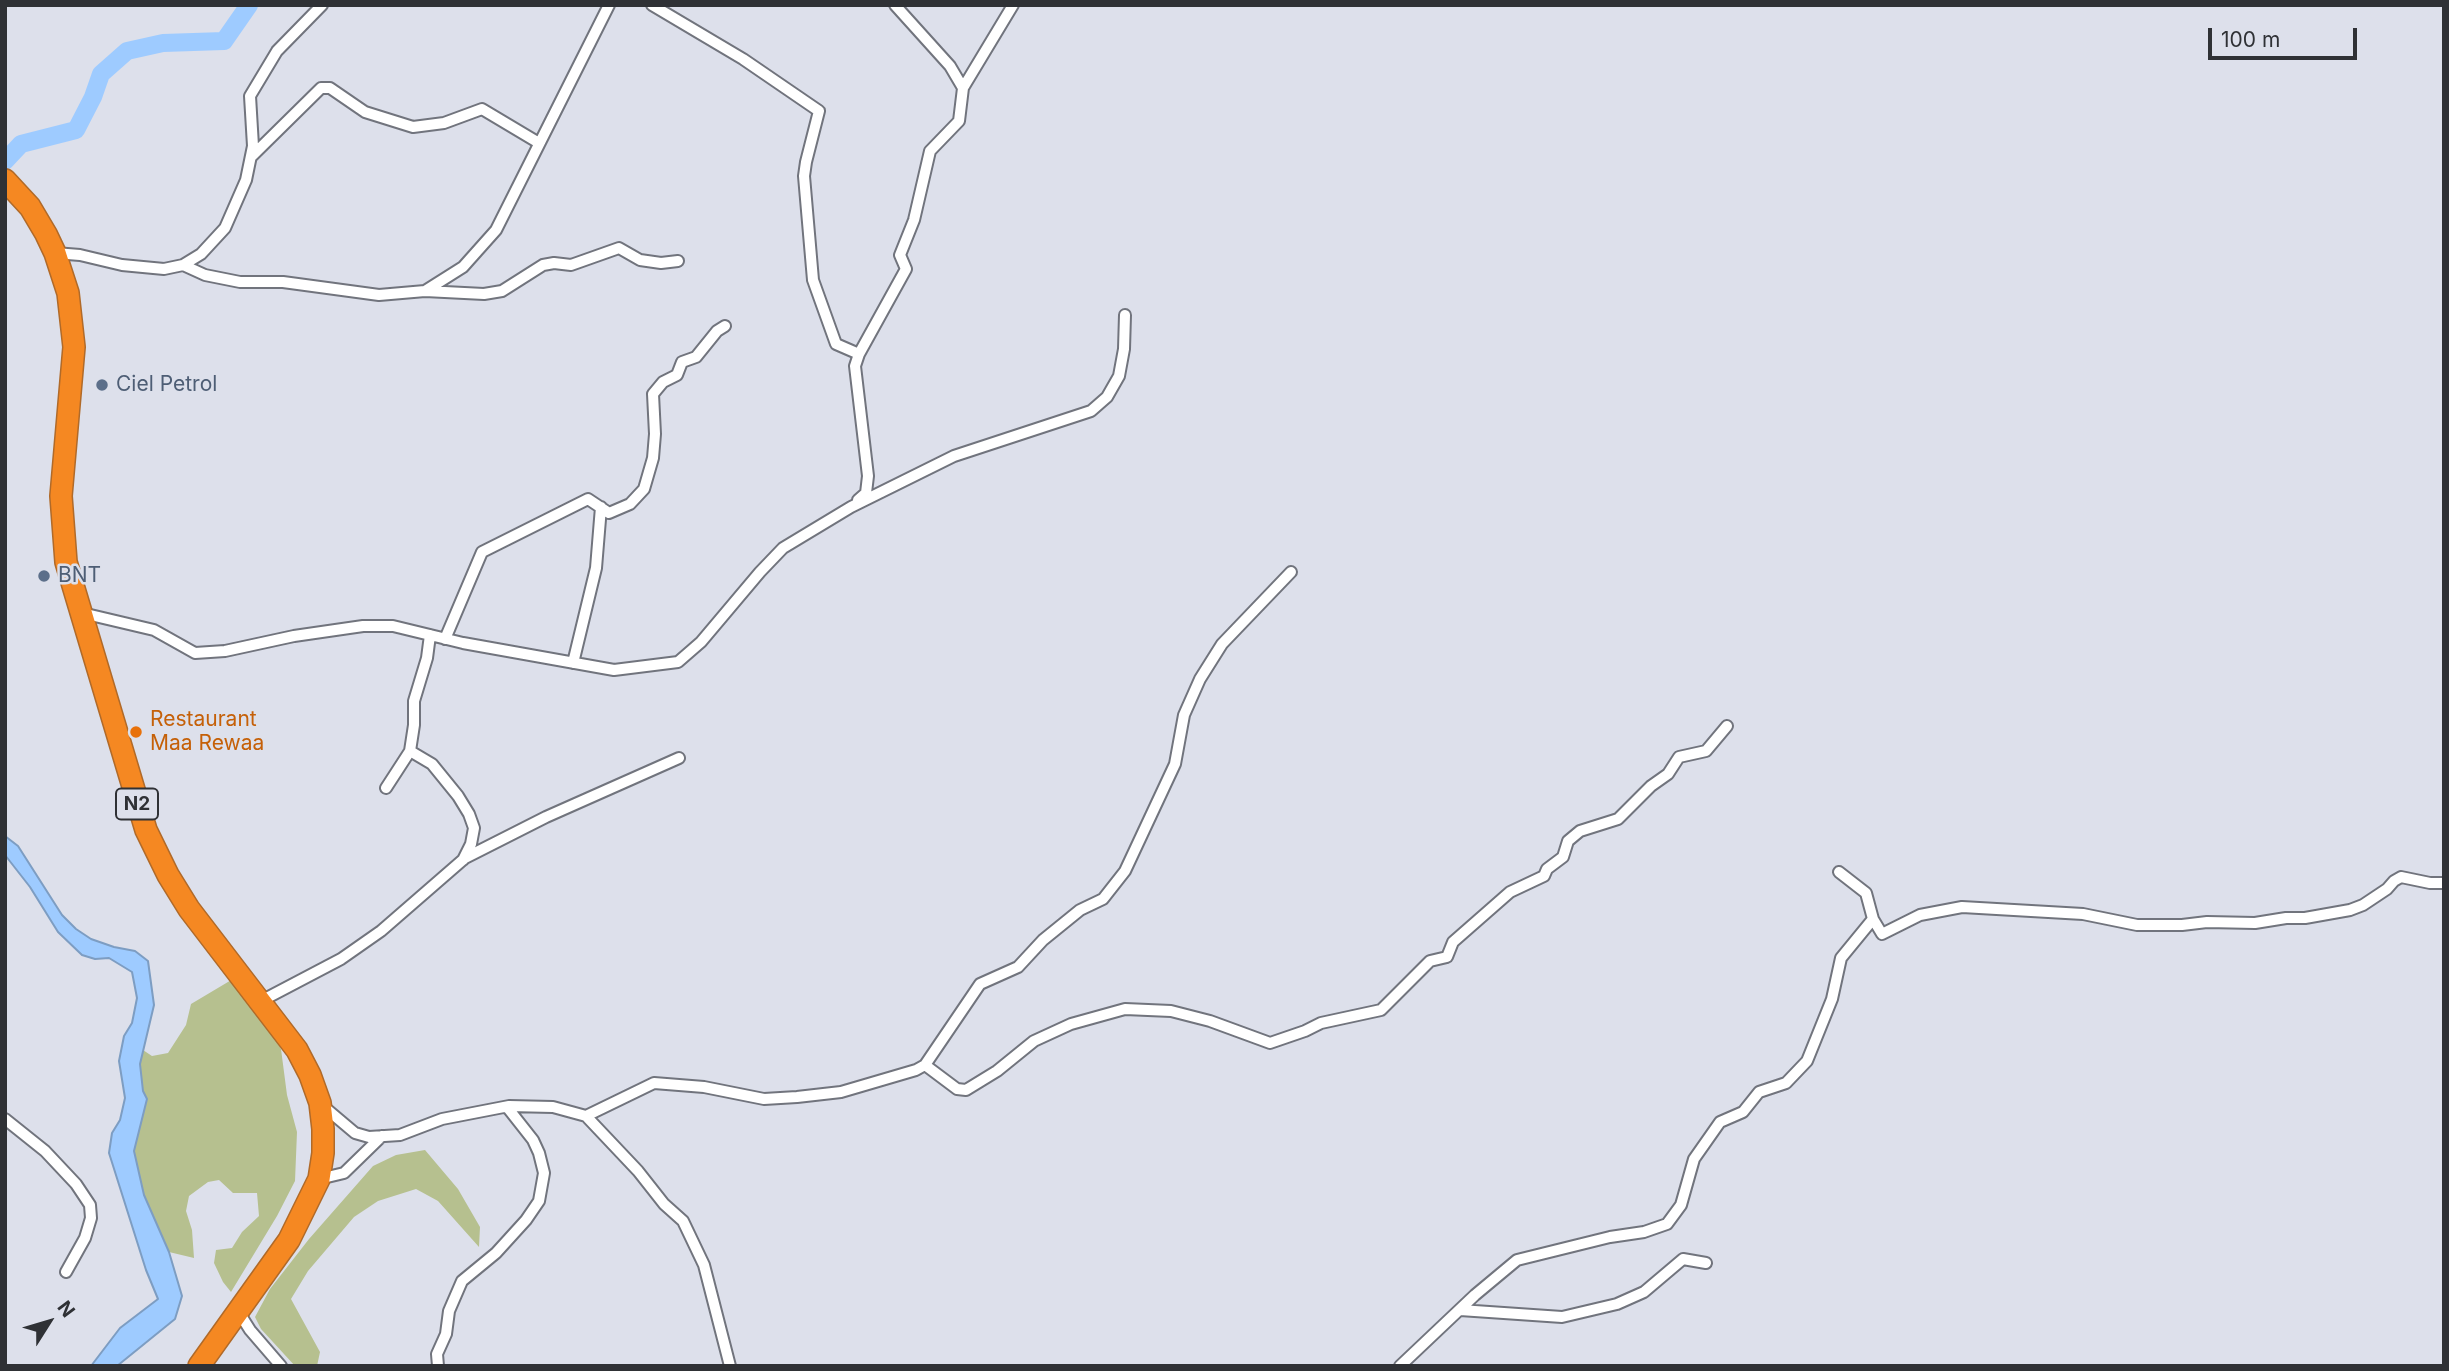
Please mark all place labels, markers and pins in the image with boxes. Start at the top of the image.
place label: Ciel Petrol [116,372,217,398]
marker: Ciel Petrol [94,377,110,393]
place label: BNT [58,563,101,589]
marker: BNT [36,568,52,584]
place label: Restaurant Maa Rewaa [150,707,264,757]
marker: Restaurant Maa Rewaa [128,724,144,740]

